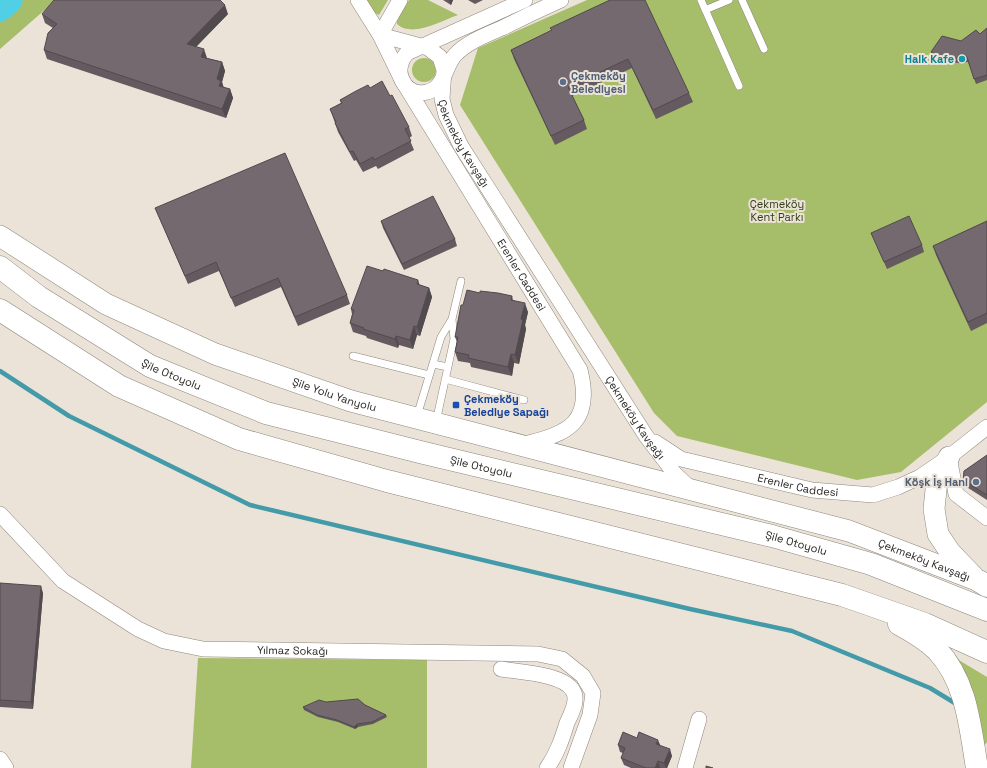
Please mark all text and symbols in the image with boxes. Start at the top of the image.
place label: Halk Kafe [905,52,954,66]
marker: Halk Kafe [957,54,967,64]
place label: Çekmeköy Belediyesi [571,69,626,96]
marker: Çekmeköy Belediyesi [558,77,568,87]
street label: Çekmeköy Kavşağı [435,98,492,190]
park label: Çekmeköy Kent Parkı [750,197,804,224]
street label: Erenler Caddesi [494,236,549,314]
street label: Şile Otoyolu [139,355,203,393]
street label: Çekmeköy Kavşağı [602,373,668,462]
street label: Şile Yolu Yanyolu [290,374,378,414]
place label: Çekmeköy Belediye Sapağı [464,392,549,419]
marker: Çekmeköy Belediye Sapağı [451,400,461,410]
street label: Şile Otoyolu [449,452,514,481]
street label: Erenler Caddesi [756,470,839,499]
place label: Köşk İş Hani [905,475,968,489]
marker: Köşk İş Hani [971,477,981,487]
street label: Şile Otoyolu [764,528,829,558]
street label: Çekmeköy Kavşağı [876,536,972,584]
street label: Yılmaz Sokağı [257,643,328,658]

